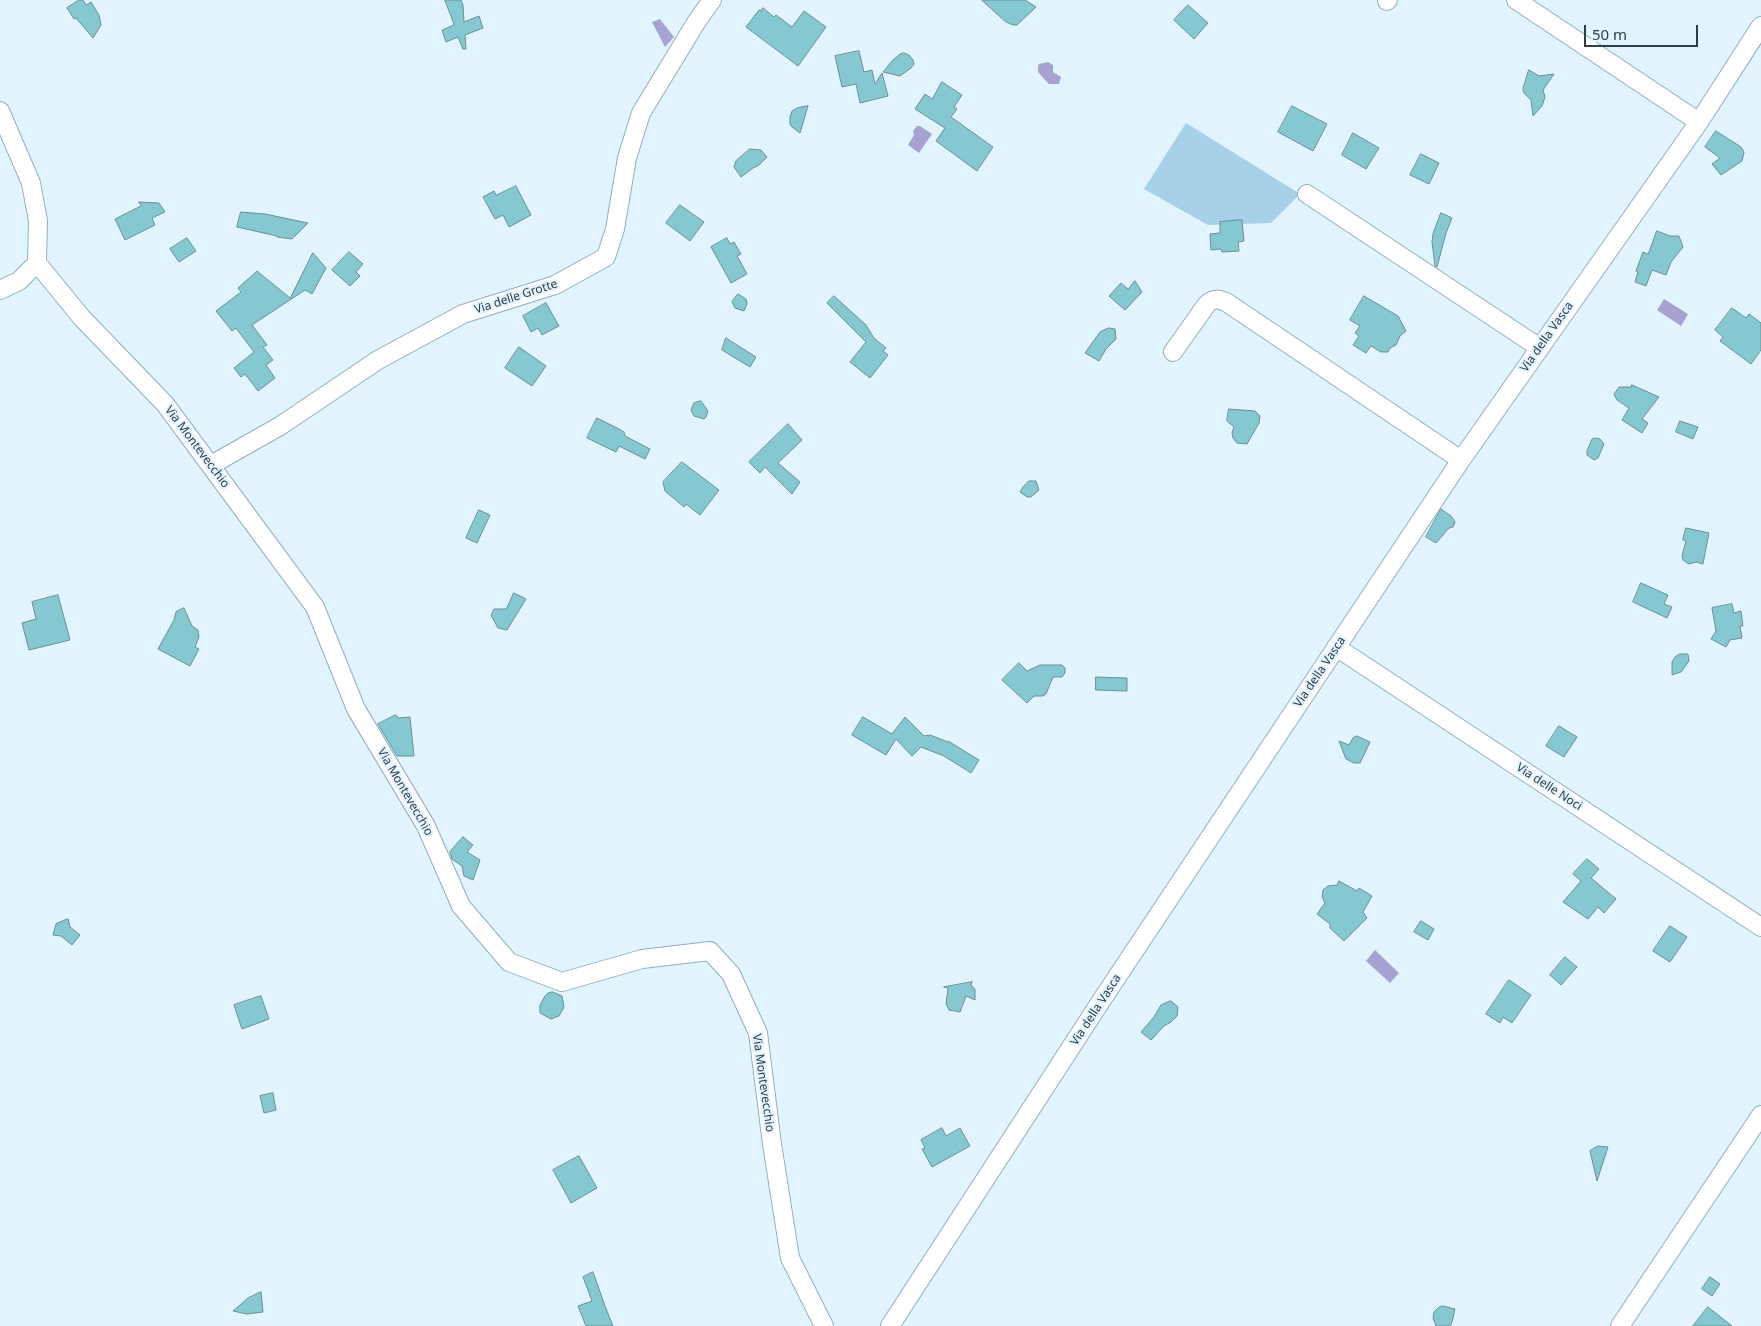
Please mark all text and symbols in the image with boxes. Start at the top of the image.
scale bar [1586,15,1700,47]
text: 50 m [1592,24,1627,44]
street label: Via delle Grotte [473,277,559,317]
street label: Via della Vasca [1518,299,1576,375]
street label: Via Montevecchio [162,403,232,491]
street label: Via della Vasca [1291,634,1349,710]
street label: Via Montevecchio [374,746,436,838]
street label: Via delle Noci [1513,760,1585,814]
street label: Via della Vasca [1068,972,1124,1048]
street label: Via Montevecchio [749,1033,777,1133]

